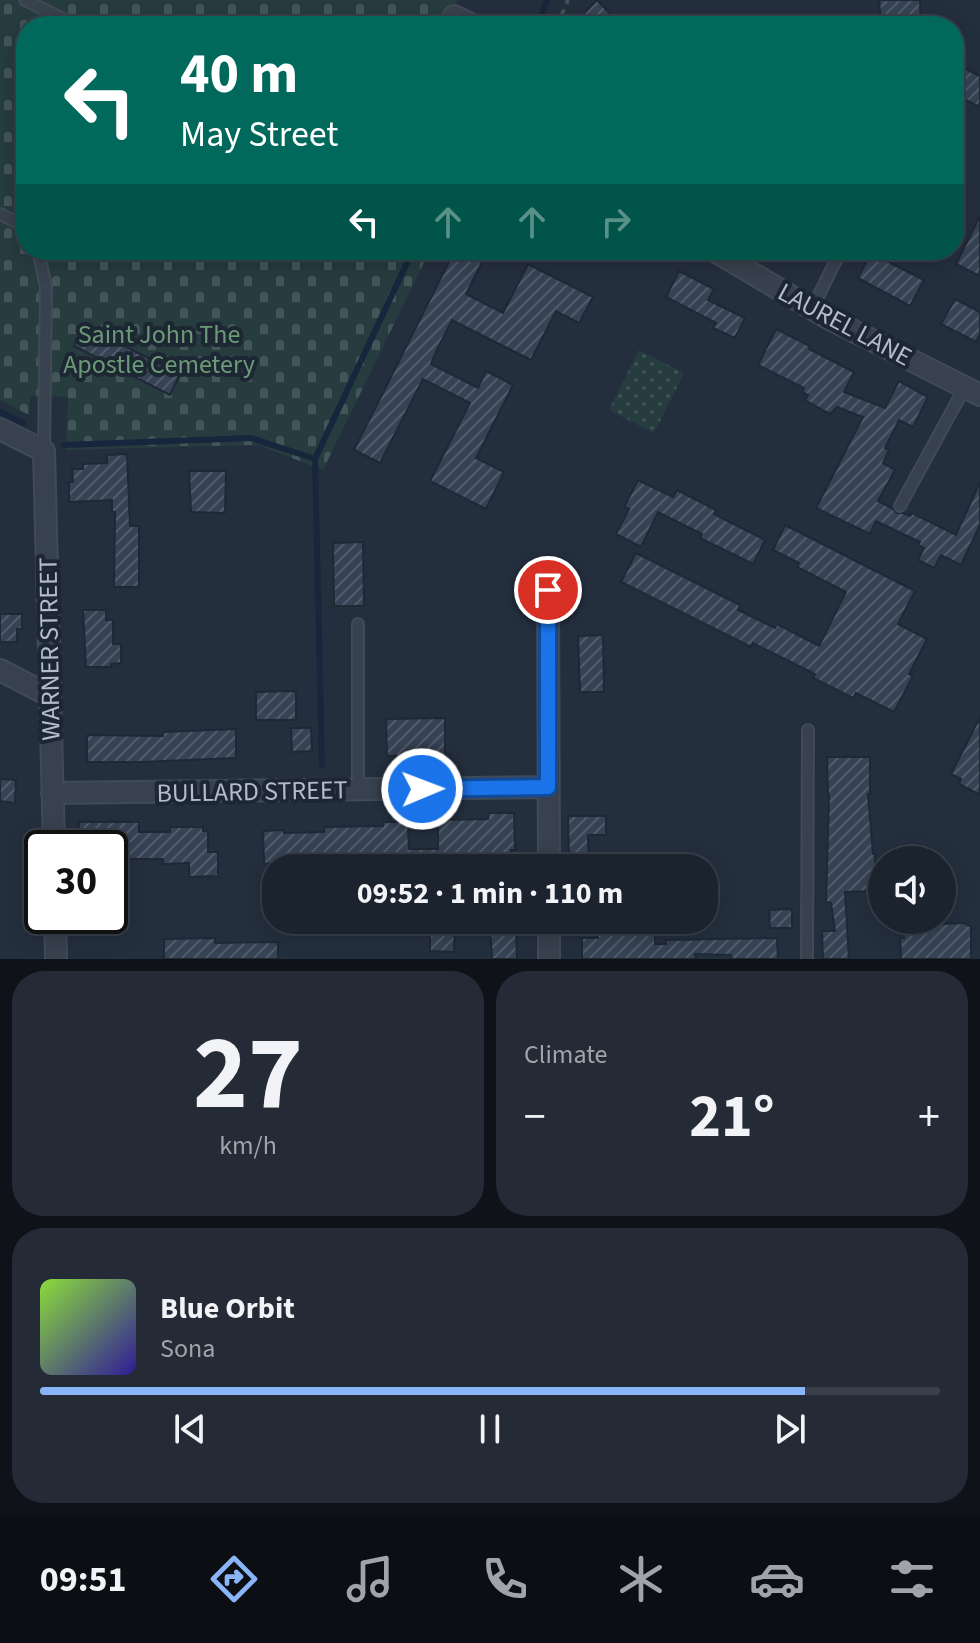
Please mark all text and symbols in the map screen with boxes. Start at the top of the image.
text: 40 m [180,35,298,114]
icon: left [48,48,152,152]
text: May Street [180,109,339,160]
icon: left [342,200,386,244]
icon: ahead [426,200,470,244]
icon: ahead [510,200,554,244]
icon: right [594,200,638,244]
street label: LAUREL LANE [771,274,918,375]
park label: Saint John The Apostle Cemetery [63,316,255,383]
pin [514,556,582,624]
street label: WARNER STREET [29,557,70,741]
icon: arrive [526,568,570,612]
position arrow [380,747,464,831]
street label: BULLARD STREET [156,771,348,812]
speed limit sign: 30 [24,830,128,934]
map controls [868,846,956,934]
button: sound [868,846,956,934]
text: 09:52 · 1 min · 110 m [357,872,623,915]
text: 27 [193,1001,303,1149]
text: Climate [524,1036,608,1073]
text: 21° [689,1075,775,1160]
text: − [524,1086,546,1149]
text: + [918,1086,940,1149]
text: km/h [219,1127,277,1164]
text: Blue Orbit [160,1287,295,1330]
text: Sona [160,1330,215,1367]
icon: previous [168,1407,212,1451]
icon: pause [468,1407,512,1451]
icon: next [768,1407,812,1451]
icon: directions [206,1551,262,1607]
icon: music [342,1551,398,1607]
icon: phone [477,1551,533,1607]
icon: climate [613,1551,669,1607]
icon: car [749,1551,805,1607]
icon: filters [884,1551,940,1607]
text: 09:51 [40,1554,127,1605]

